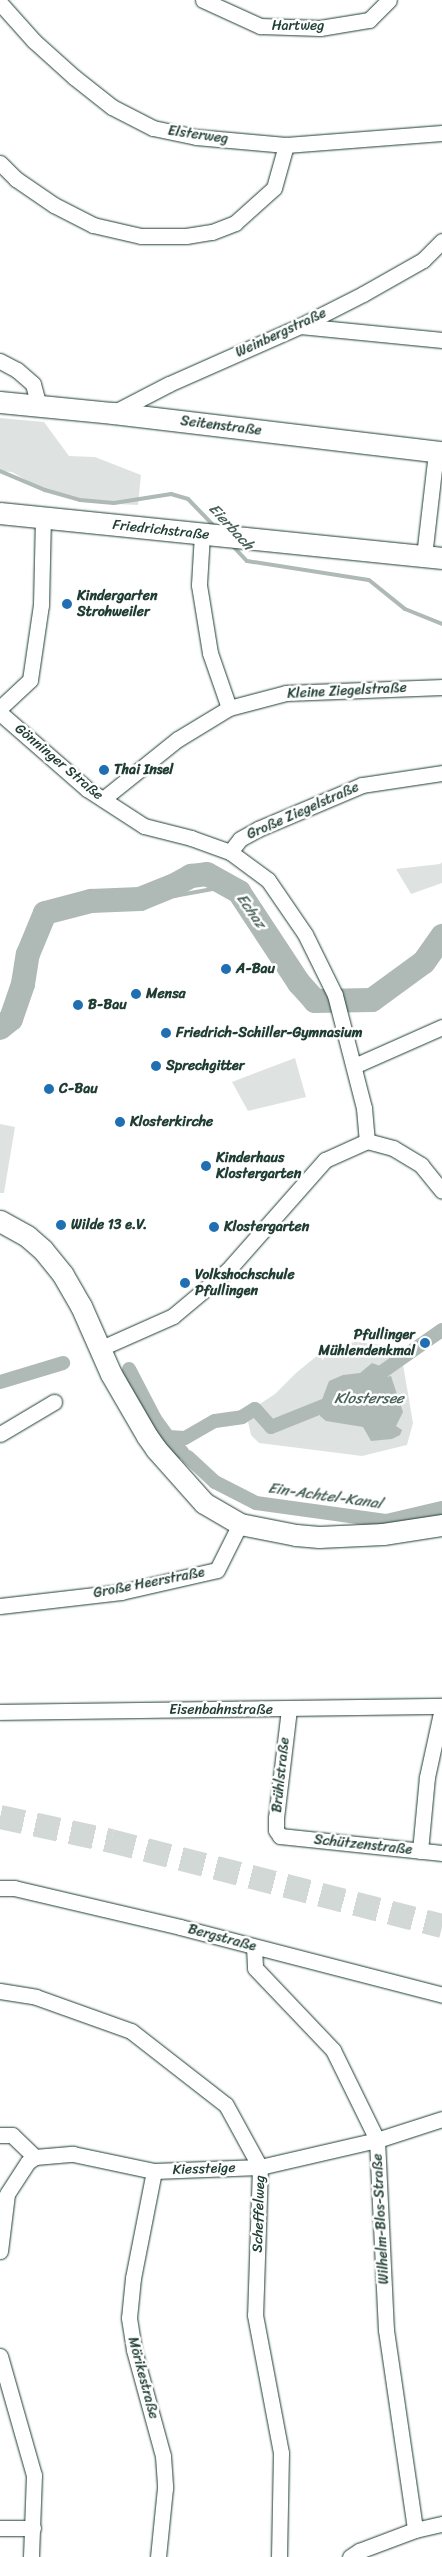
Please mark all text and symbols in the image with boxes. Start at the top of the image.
street label: Hartweg [272,18,324,34]
street label: Elsterweg [167,122,229,148]
street label: Weinbergstraße [233,305,329,361]
street label: Seitenstraße [179,413,263,439]
water label: Eierbach [205,500,257,554]
street label: Friedrichstraße [112,517,210,543]
place label: Kindergarten Strohweiler [77,588,157,620]
marker: Kindergarten Strohweiler [61,598,73,610]
street label: Kleine Ziegelstraße [287,679,407,703]
street label: Gönninger Straße [11,720,107,804]
place label: Thai Insel [114,762,174,778]
marker: Thai Insel [98,764,110,776]
street label: Große Ziegelstraße [245,779,361,843]
water label: Echaz [233,890,269,932]
place label: A-Bau [236,961,275,977]
marker: A-Bau [220,963,232,975]
place label: Mensa [146,986,186,1002]
marker: Mensa [130,988,142,1000]
place label: B-Bau [88,997,127,1013]
marker: B-Bau [72,999,84,1011]
place label: Friedrich-Schiller-Gymnasium [176,1025,362,1041]
marker: Friedrich-Schiller-Gymnasium [160,1027,172,1039]
place label: Sprechgitter [166,1058,244,1074]
marker: Sprechgitter [150,1060,162,1072]
place label: C-Bau [59,1081,98,1097]
marker: C-Bau [43,1083,55,1095]
place label: Klosterkirche [130,1114,213,1130]
marker: Klosterkirche [114,1116,126,1128]
place label: Kinderhaus Klostergarten [216,1150,301,1182]
marker: Kinderhaus Klostergarten [200,1160,212,1172]
place label: Wilde 13 e.V. [71,1217,148,1233]
marker: Wilde 13 e.V. [55,1219,67,1231]
place label: Klostergarten [224,1219,309,1235]
marker: Klostergarten [208,1221,220,1233]
place label: Volkshochschule Pfullingen [195,1267,295,1300]
marker: Volkshochschule Pfullingen [179,1277,191,1289]
place label: Pfullinger Mühlendenkmal [319,1327,415,1360]
marker: Pfullinger Mühlendenkmal [419,1337,431,1349]
water label: Klostersee [334,1390,404,1408]
water label: Ein-Achtel-Kanal [267,1479,383,1513]
street label: Große Heerstraße [92,1564,206,1602]
street label: Eisenbahnstraße [169,1702,273,1718]
street label: Brühlstraße [269,1737,293,1813]
street label: Schützenstraße [313,1831,413,1859]
street label: Bergstraße [186,1921,258,1955]
street label: Wilhelm-Blos-Straße [369,2153,393,2285]
street label: Kiessteige [172,2160,236,2178]
street label: Scheffelweg [249,2175,269,2253]
street label: Mörikestraße [124,2335,162,2421]

